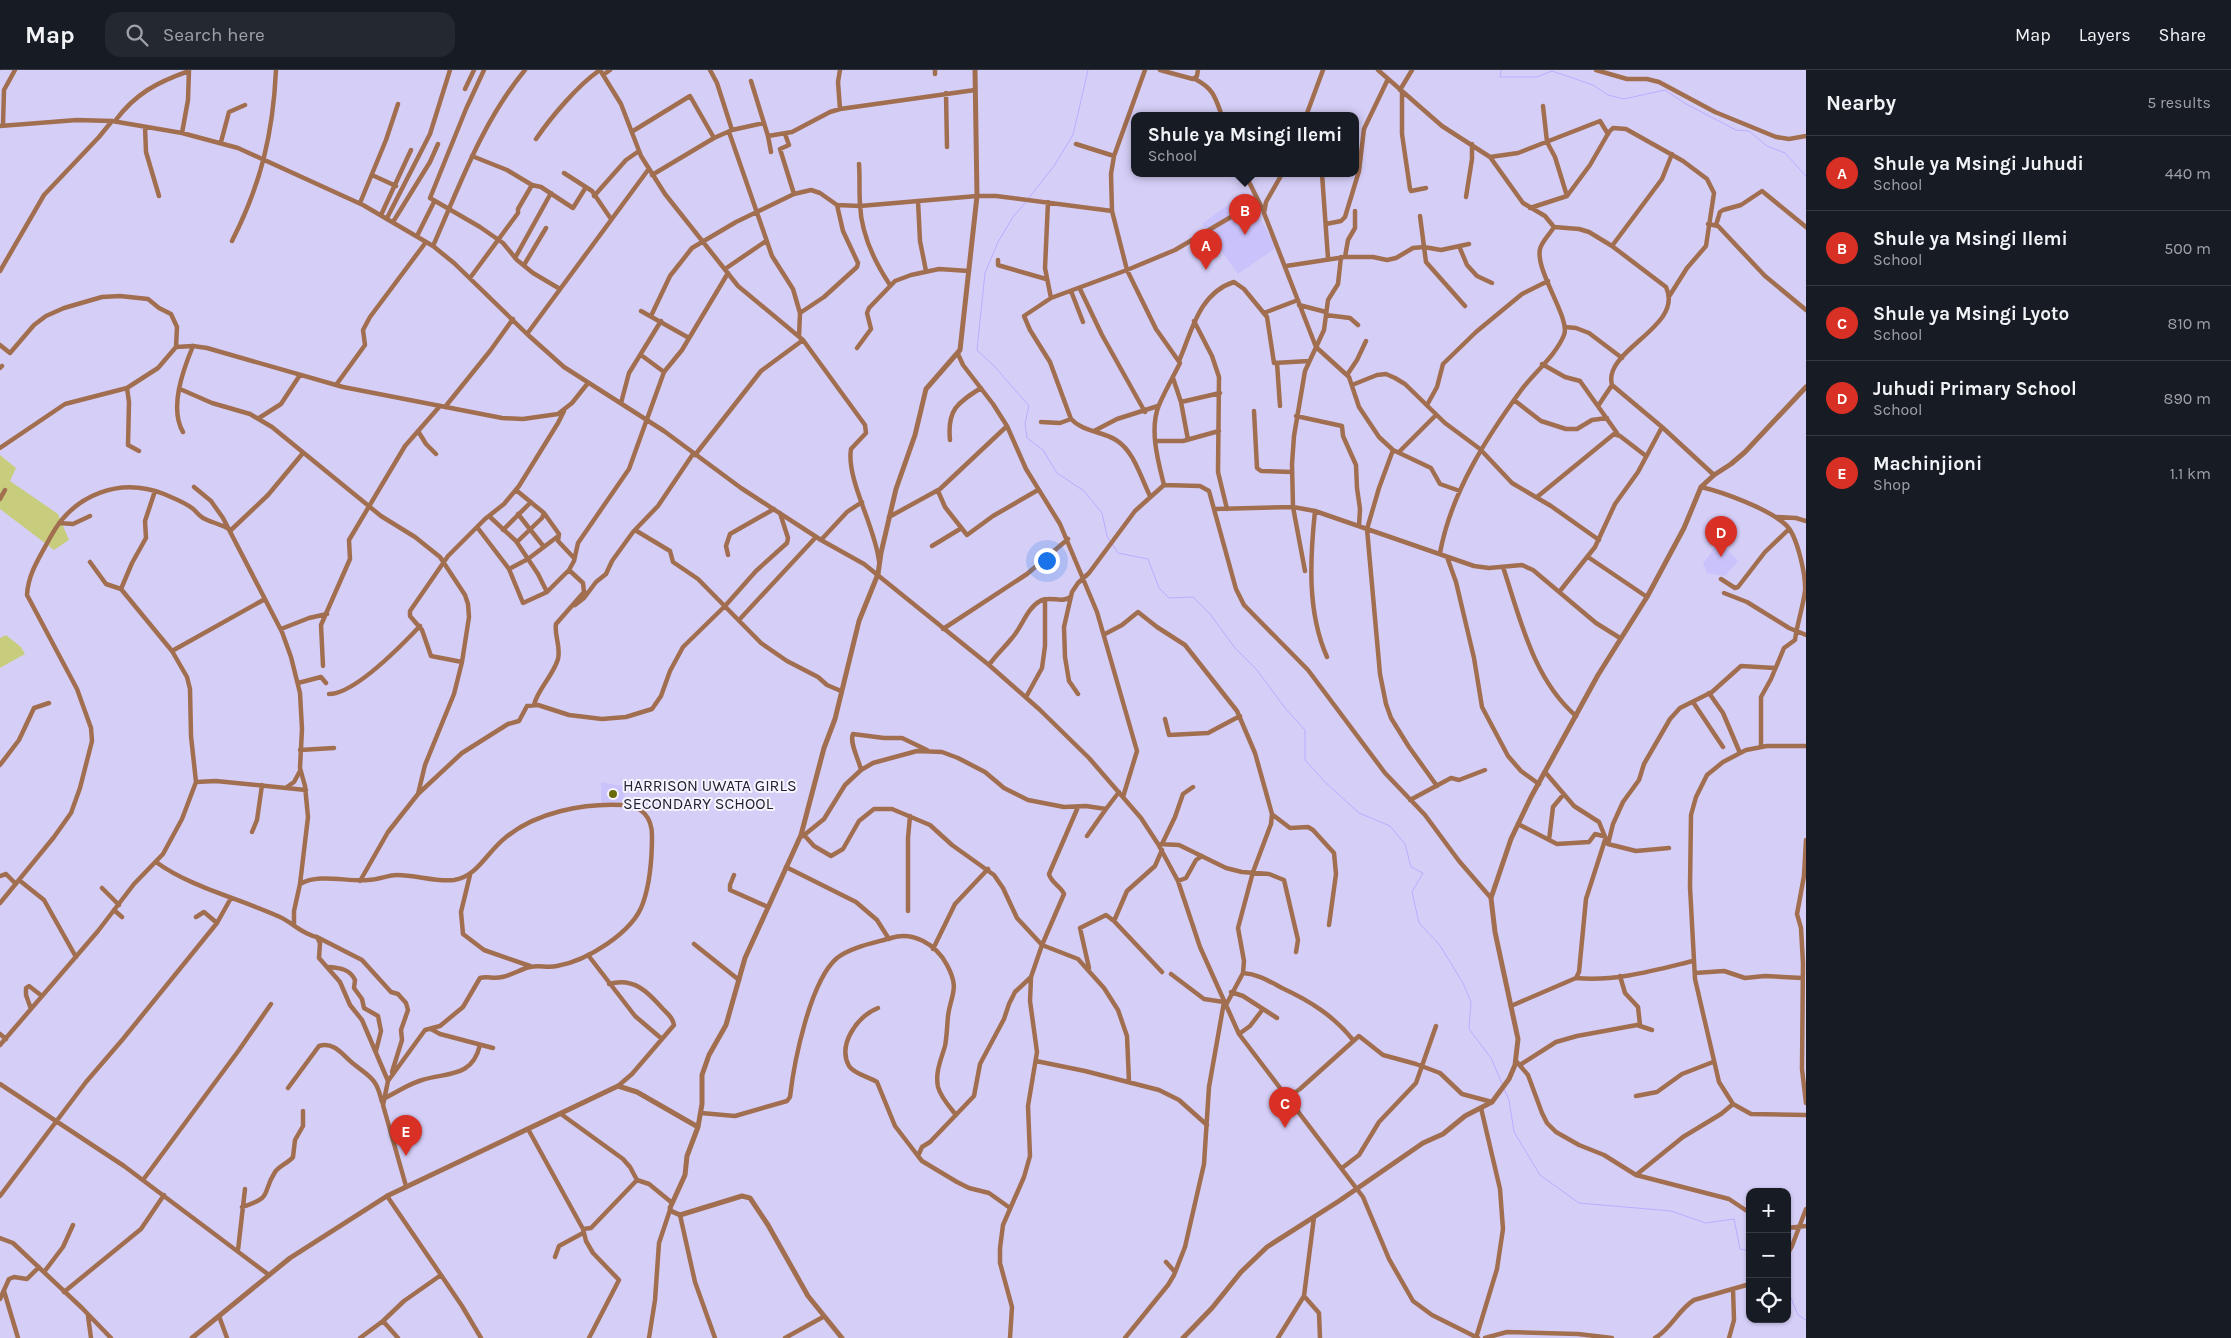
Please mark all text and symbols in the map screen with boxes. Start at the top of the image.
search box [105,12,455,57]
text: Map [25,21,75,49]
icon: search [123,21,151,49]
text: Search here [163,24,265,46]
text: Map [2015,24,2051,46]
text: Layers [2079,24,2131,46]
text: Share [2159,24,2206,46]
text: Nearby [1826,91,1896,115]
text: 5 results [2147,93,2211,112]
popup [1131,112,1359,177]
text: Shule ya Msingi Ilemi [1148,124,1342,146]
text: School [1148,146,1197,165]
text: Shule ya Msingi Juhudi [1873,153,2084,175]
text: A [1837,164,1847,183]
text: 440 m [2165,164,2211,183]
text: School [1873,175,1923,194]
pin: B [1229,194,1261,235]
text: Shule ya Msingi Ilemi [1873,228,2068,250]
pin: A [1190,229,1222,270]
text: B [1837,239,1847,258]
text: 500 m [2164,239,2211,258]
text: School [1873,250,1923,269]
text: Shule ya Msingi Lyoto [1873,303,2069,325]
text: C [1837,314,1847,333]
text: 810 m [2168,314,2211,333]
text: School [1873,325,1923,344]
text: Juhudi Primary School [1873,378,2077,400]
text: D [1837,389,1847,408]
text: 890 m [2164,389,2211,408]
text: School [1873,400,1923,419]
text: Machinjioni [1873,453,1982,475]
text: E [1837,464,1847,483]
text: 1.1 km [2170,464,2211,483]
text: Shop [1873,475,1910,494]
pin: D [1705,516,1737,557]
your location [1034,548,1060,574]
place label: HARRISON UWATA GIRLS SECONDARY SCHOOL [623,776,797,813]
marker: HARRISON UWATA GIRLS SECONDARY SCHOOL [607,788,619,800]
pin: C [1269,1087,1301,1128]
pin: E [390,1115,422,1156]
map controls [1746,1188,1791,1323]
button: + [1746,1188,1791,1233]
button: − [1746,1233,1791,1278]
button: locate [1746,1278,1791,1323]

